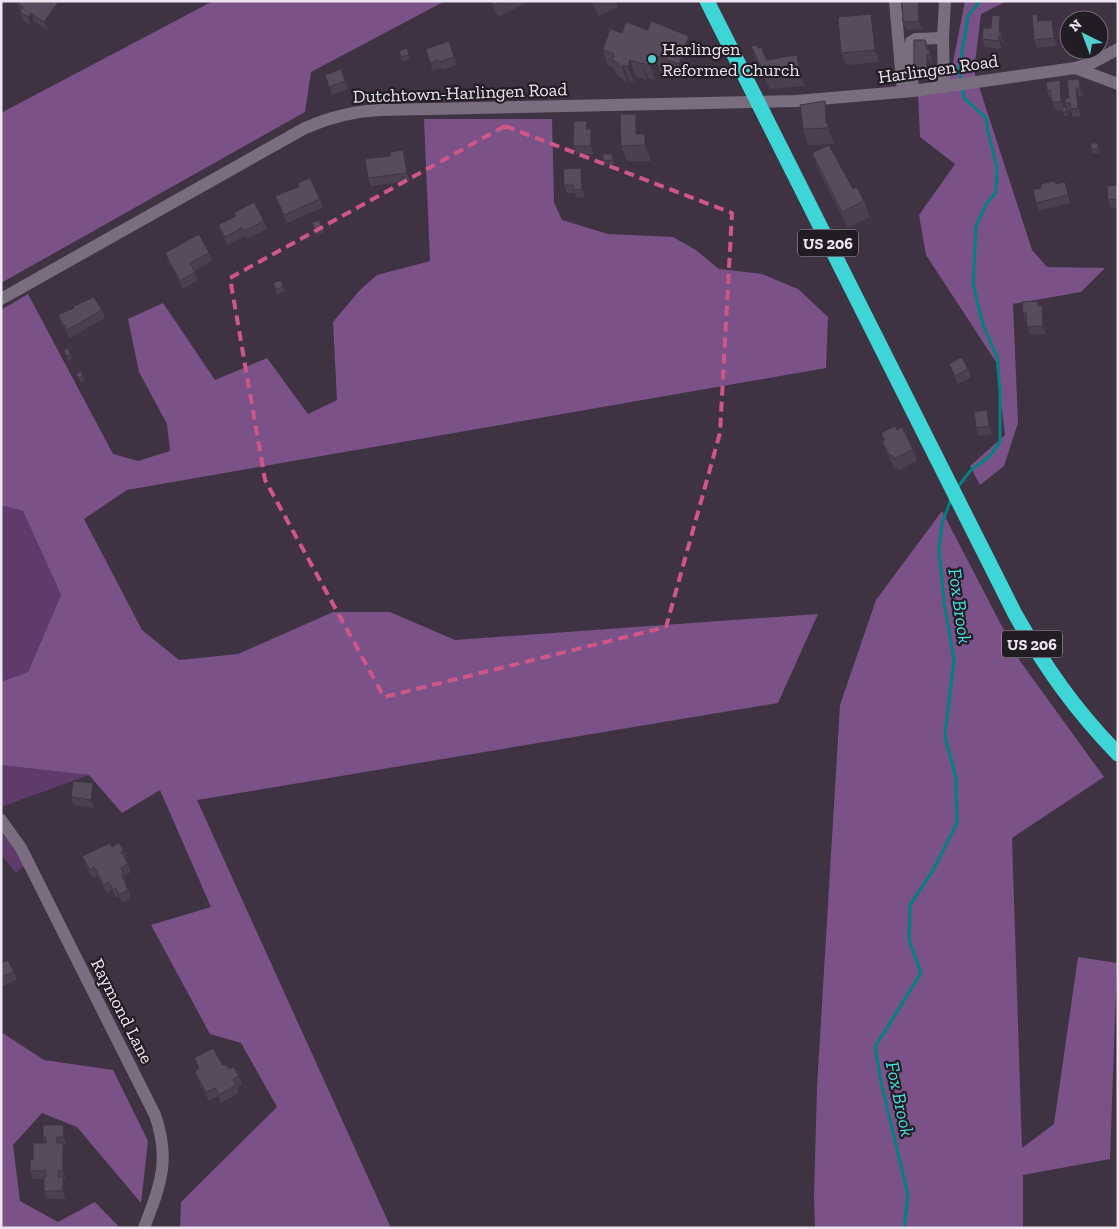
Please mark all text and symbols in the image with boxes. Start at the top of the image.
north arrow [1059,10,1109,60]
text: N [1066,16,1086,36]
place label: Harlingen Reformed Church [662,38,799,81]
street label: Harlingen Road [877,50,1000,88]
marker: Harlingen Reformed Church [646,53,658,65]
street label: Dutchtown-Harlingen Road [352,78,568,108]
road number: US 206 [798,230,858,256]
water label: Fox Brook [943,567,977,645]
road number: US 206 [1002,630,1062,658]
street label: Raymond Lane [86,955,158,1067]
water label: Fox Brook [881,1059,919,1139]

